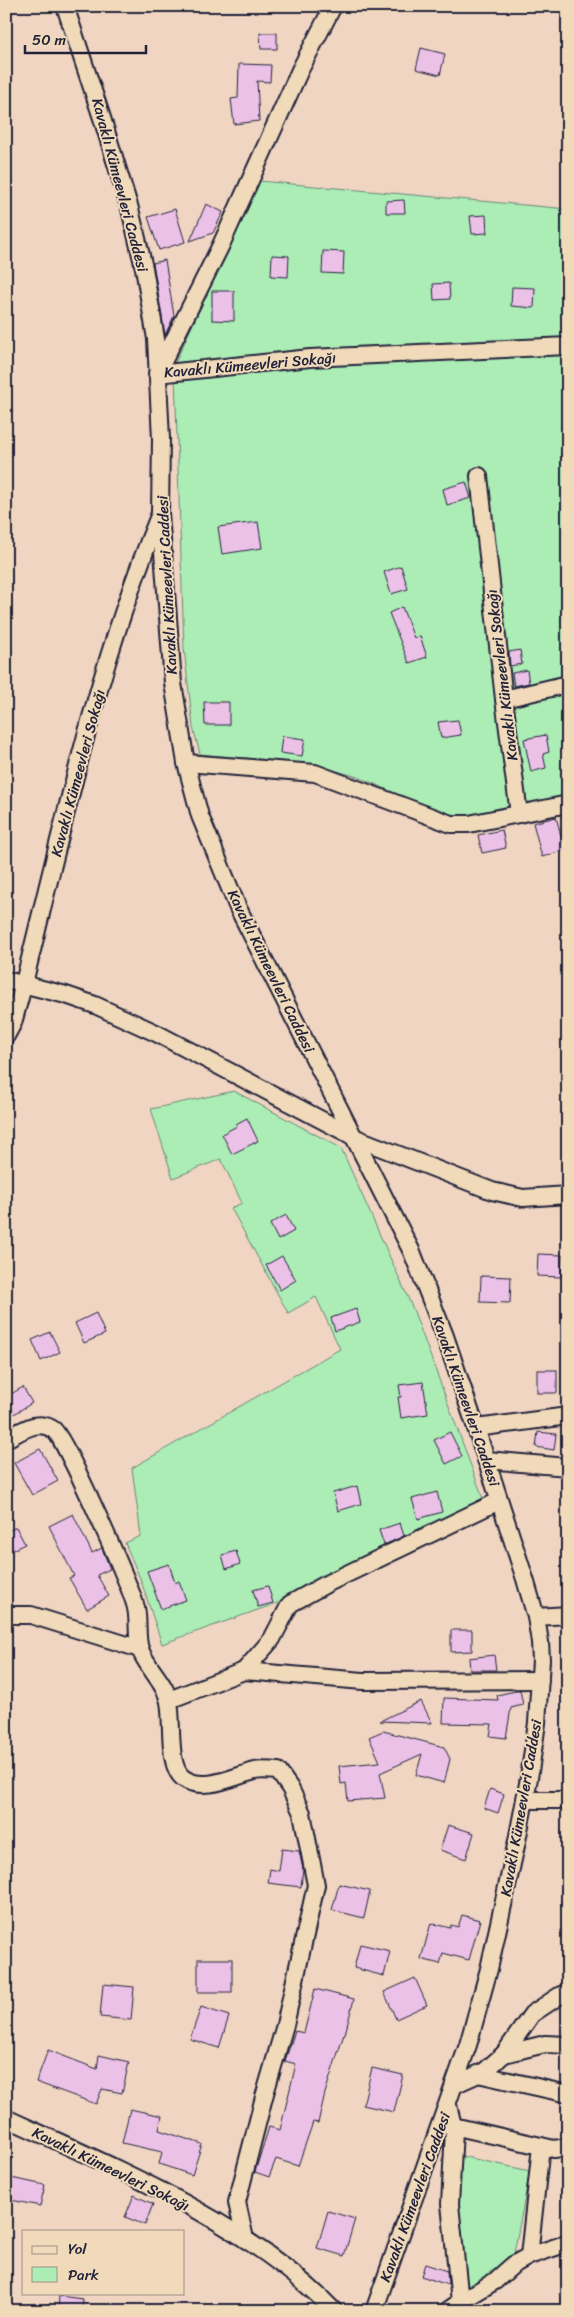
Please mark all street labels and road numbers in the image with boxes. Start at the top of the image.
street label: Kavaklı Kümeevleri Caddesi [84,95,156,276]
street label: Kavaklı Kümeevleri Sokağı [163,345,337,385]
street label: Kavaklı Kümeevleri Caddesi [149,494,185,675]
street label: Kavaklı Kümeevleri Sokağı [479,588,525,762]
street label: Kavaklı Kümeevleri Sokağı [43,686,113,860]
street label: Kavaklı Kümeevleri Caddesi [220,885,322,1058]
street label: Kavaklı Kümeevleri Caddesi [425,1312,508,1491]
street label: Kavaklı Kümeevleri Caddesi [493,1717,550,1898]
street label: Kavaklı Kümeevleri Caddesi [372,2108,458,2286]
street label: Kavaklı Kümeevleri Sokağı [28,2120,194,2218]

